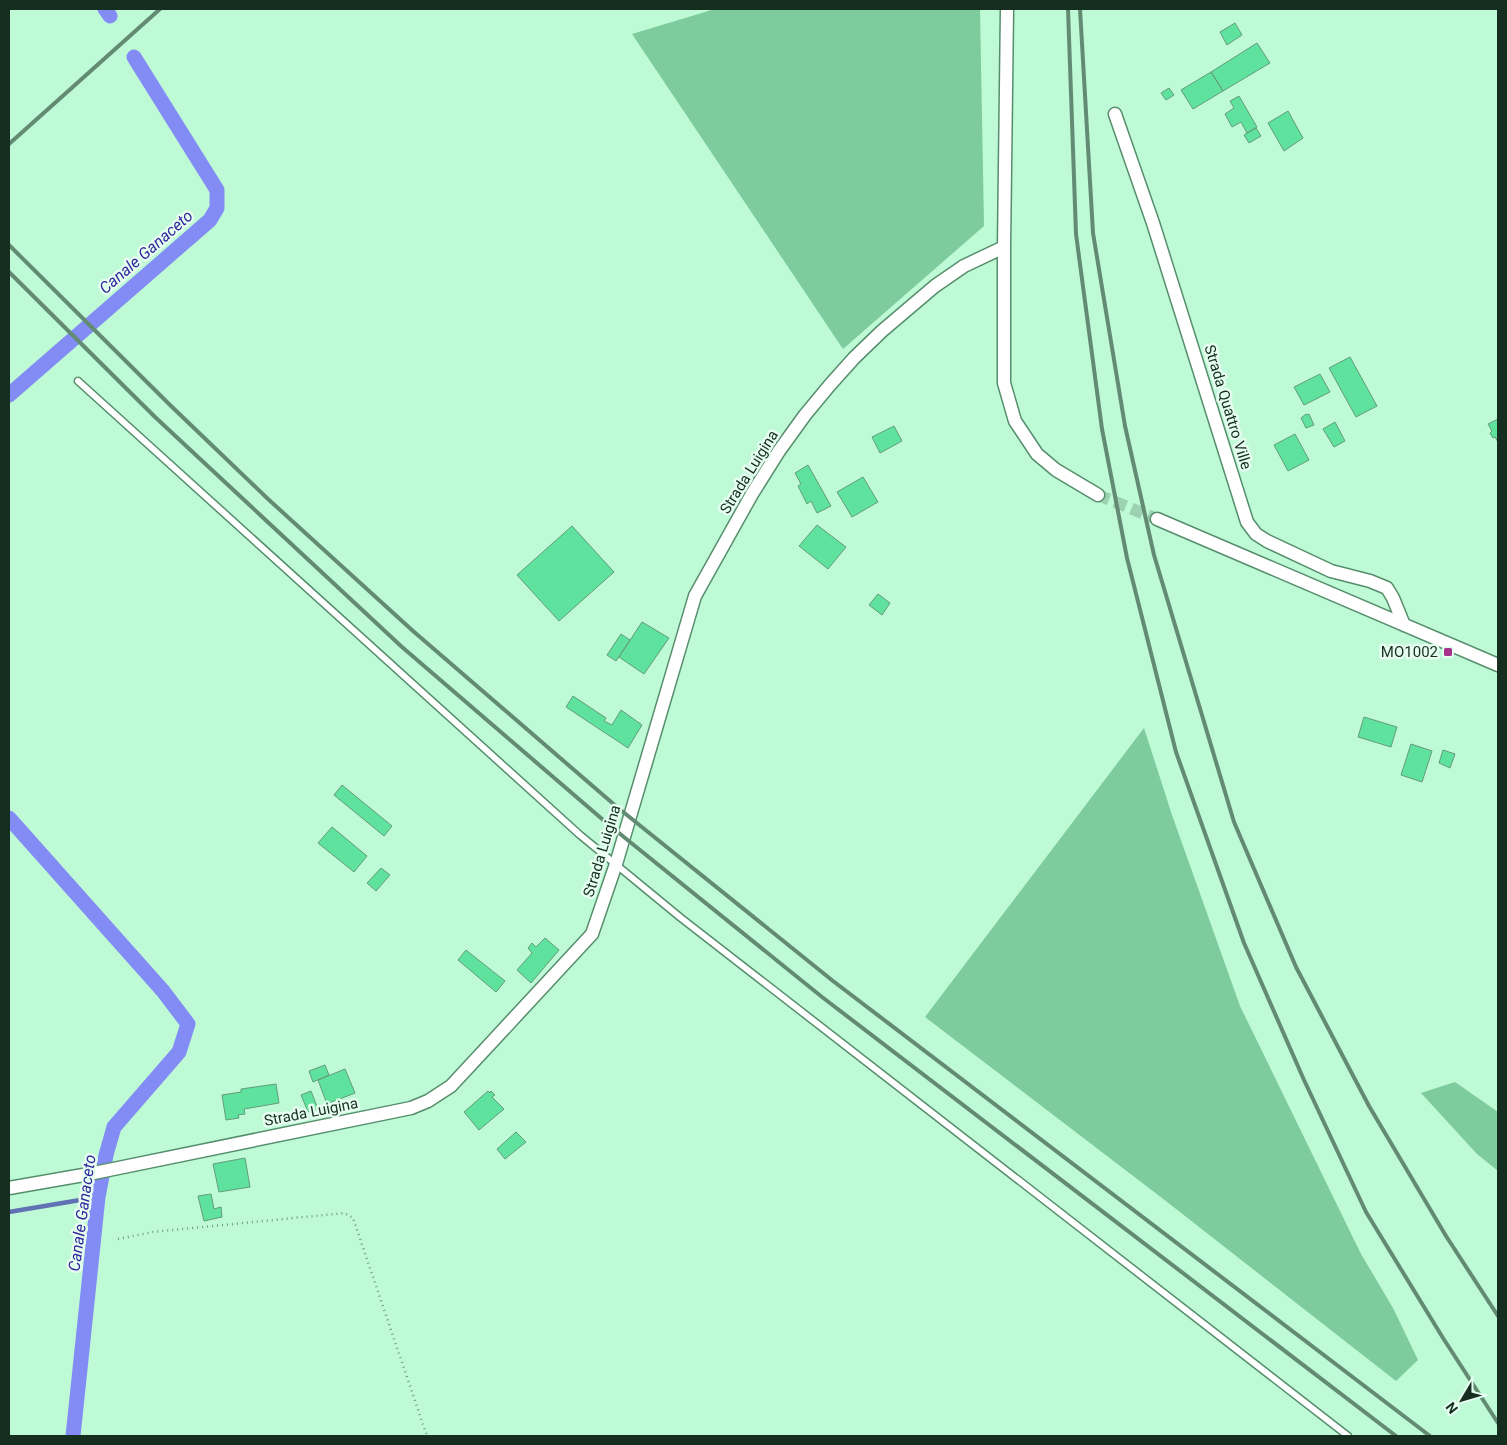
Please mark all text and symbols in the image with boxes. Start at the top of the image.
water label: Canale Ganaceto [95,206,197,298]
street label: Strada Quattro Ville [1200,343,1256,472]
street label: Strada Luigina [716,427,782,517]
place label: MO1002 [1381,643,1438,661]
marker: MO1002 [1442,646,1454,658]
street label: Strada Luigina [579,803,625,899]
street label: Strada Luigina [263,1094,359,1130]
water label: Canale Ganaceto [64,1153,100,1273]
north arrow [1437,1375,1487,1425]
text: N [1442,1399,1461,1417]

